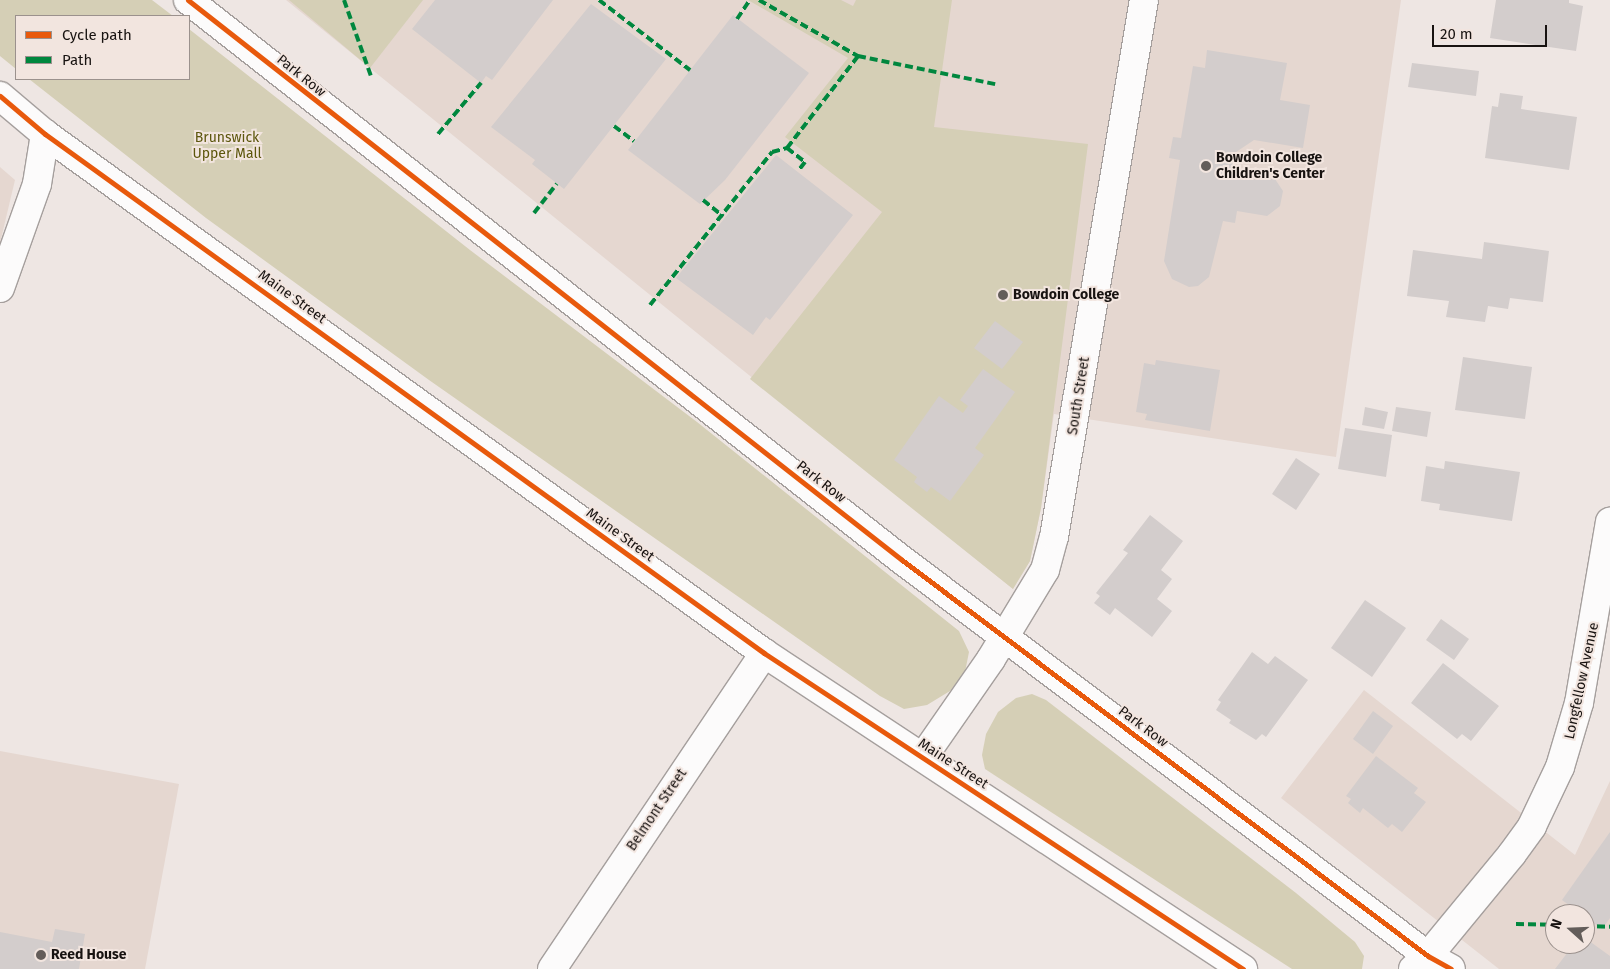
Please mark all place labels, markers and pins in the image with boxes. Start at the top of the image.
place label: Bowdoin College Children's Center [1216,150,1325,182]
marker: Bowdoin College Children's Center [1200,160,1212,172]
place label: Bowdoin College [1013,287,1119,303]
marker: Bowdoin College [997,289,1009,301]
place label: Reed House [51,947,127,963]
marker: Reed House [35,949,47,961]

